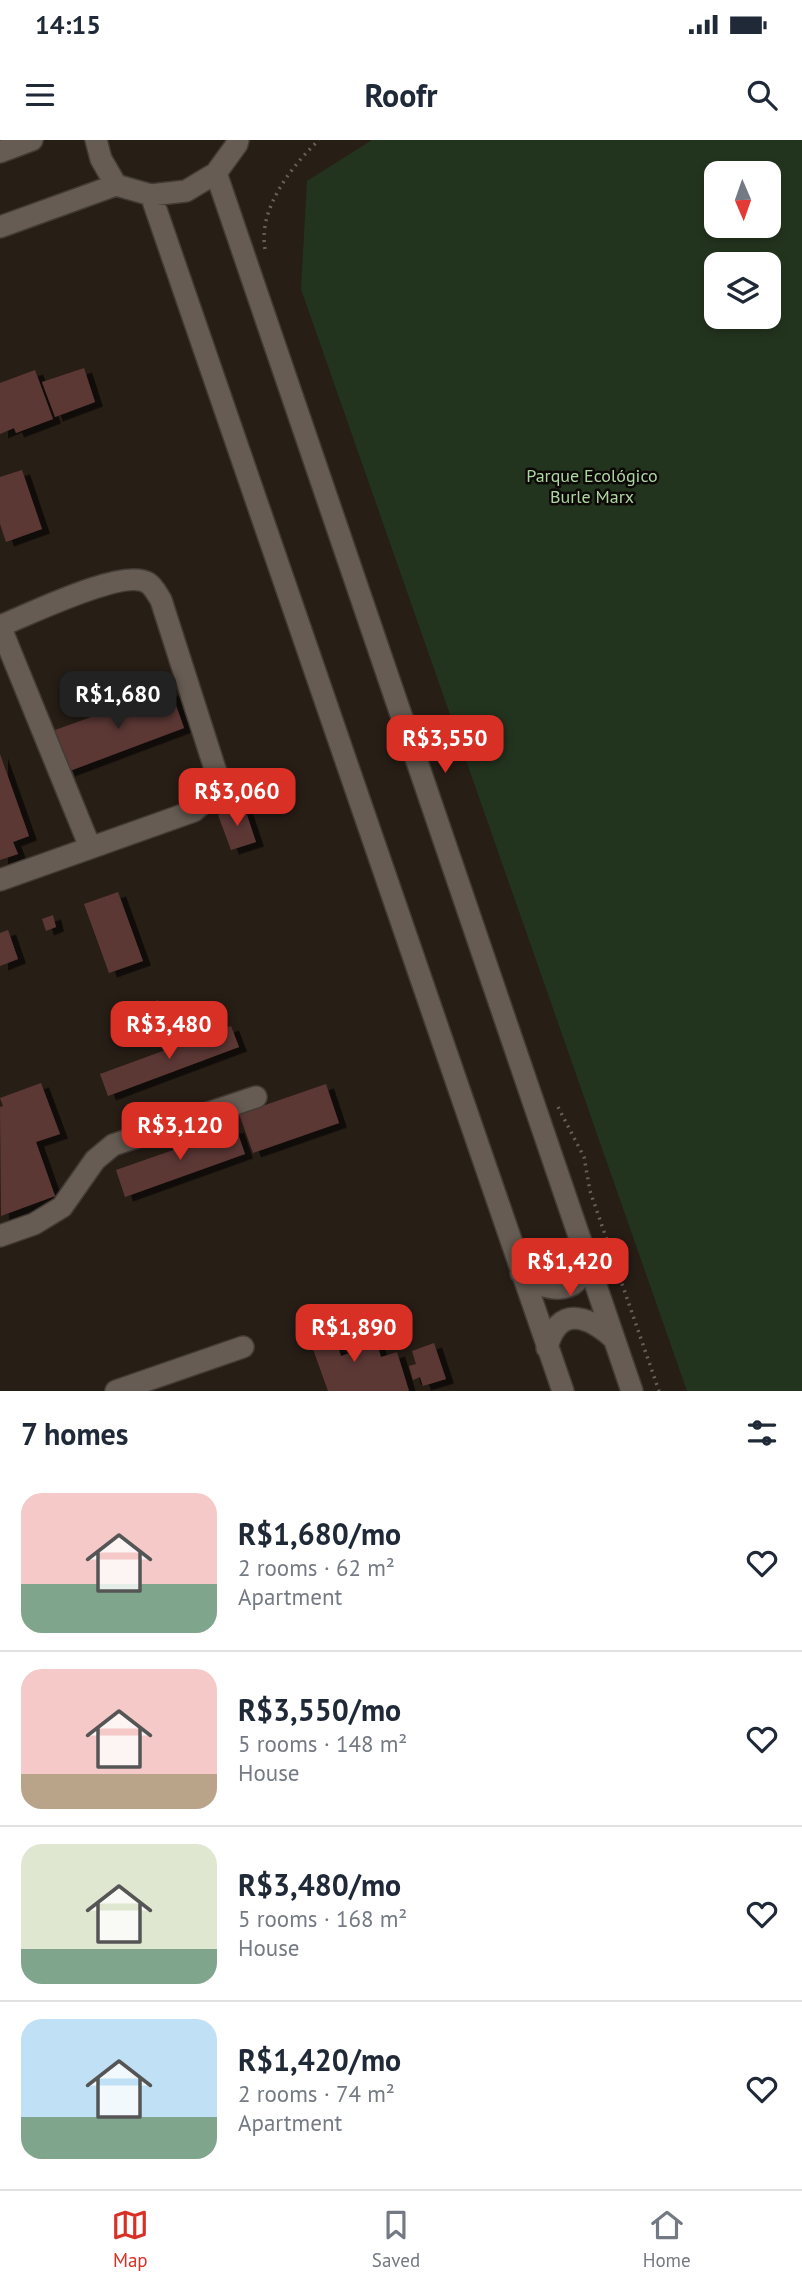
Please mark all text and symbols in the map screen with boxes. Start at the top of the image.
text: 14:15 [35,8,101,41]
text: Roofr [364,74,438,116]
icon: menu [21,76,59,114]
icon: search [743,76,781,114]
north arrow [704,161,780,238]
map controls [704,161,781,329]
button: layers [704,252,781,329]
park label: Parque Ecológico Burle Marx [526,464,658,508]
pin: R$1,680 [53,672,183,731]
text: R$1,680 [76,679,160,708]
pin: R$3,550 [380,716,510,775]
text: R$3,550 [403,723,487,752]
pin: R$3,060 [172,768,302,828]
text: R$3,060 [195,776,279,805]
pin: R$3,480 [104,1002,234,1061]
text: R$3,480 [127,1009,211,1038]
pin: R$3,120 [115,1102,245,1162]
text: R$3,120 [138,1110,222,1139]
pin: R$1,420 [505,1238,635,1298]
text: R$1,420 [528,1246,612,1275]
pin: R$1,890 [289,1304,419,1364]
text: R$1,890 [312,1312,396,1341]
text: 7 homes [21,1414,129,1453]
icon: filters [743,1414,781,1452]
text: R$1,680/mo [238,1514,401,1553]
icon: home [77,1521,161,1605]
icon: heart [743,1544,781,1582]
text: 2 rooms · 62 m² [238,1553,395,1582]
text: Apartment [238,1582,342,1611]
text: R$3,550/mo [238,1690,401,1729]
icon: home [77,1697,161,1781]
icon: heart [743,1720,781,1758]
text: 5 rooms · 148 m² [238,1729,407,1758]
text: House [238,1758,300,1787]
text: R$3,480/mo [238,1865,401,1904]
icon: home [77,1872,161,1956]
icon: heart [743,1895,781,1933]
text: 5 rooms · 168 m² [238,1904,407,1933]
text: House [238,1933,300,1962]
text: R$1,420/mo [238,2040,401,2079]
icon: home [77,2047,161,2131]
icon: heart [743,2070,781,2108]
text: 2 rooms · 74 m² [238,2079,395,2108]
text: Apartment [238,2108,342,2137]
tab: Map [111,2206,149,2272]
tab: Saved [372,2206,420,2272]
tab: Home [643,2206,691,2272]

